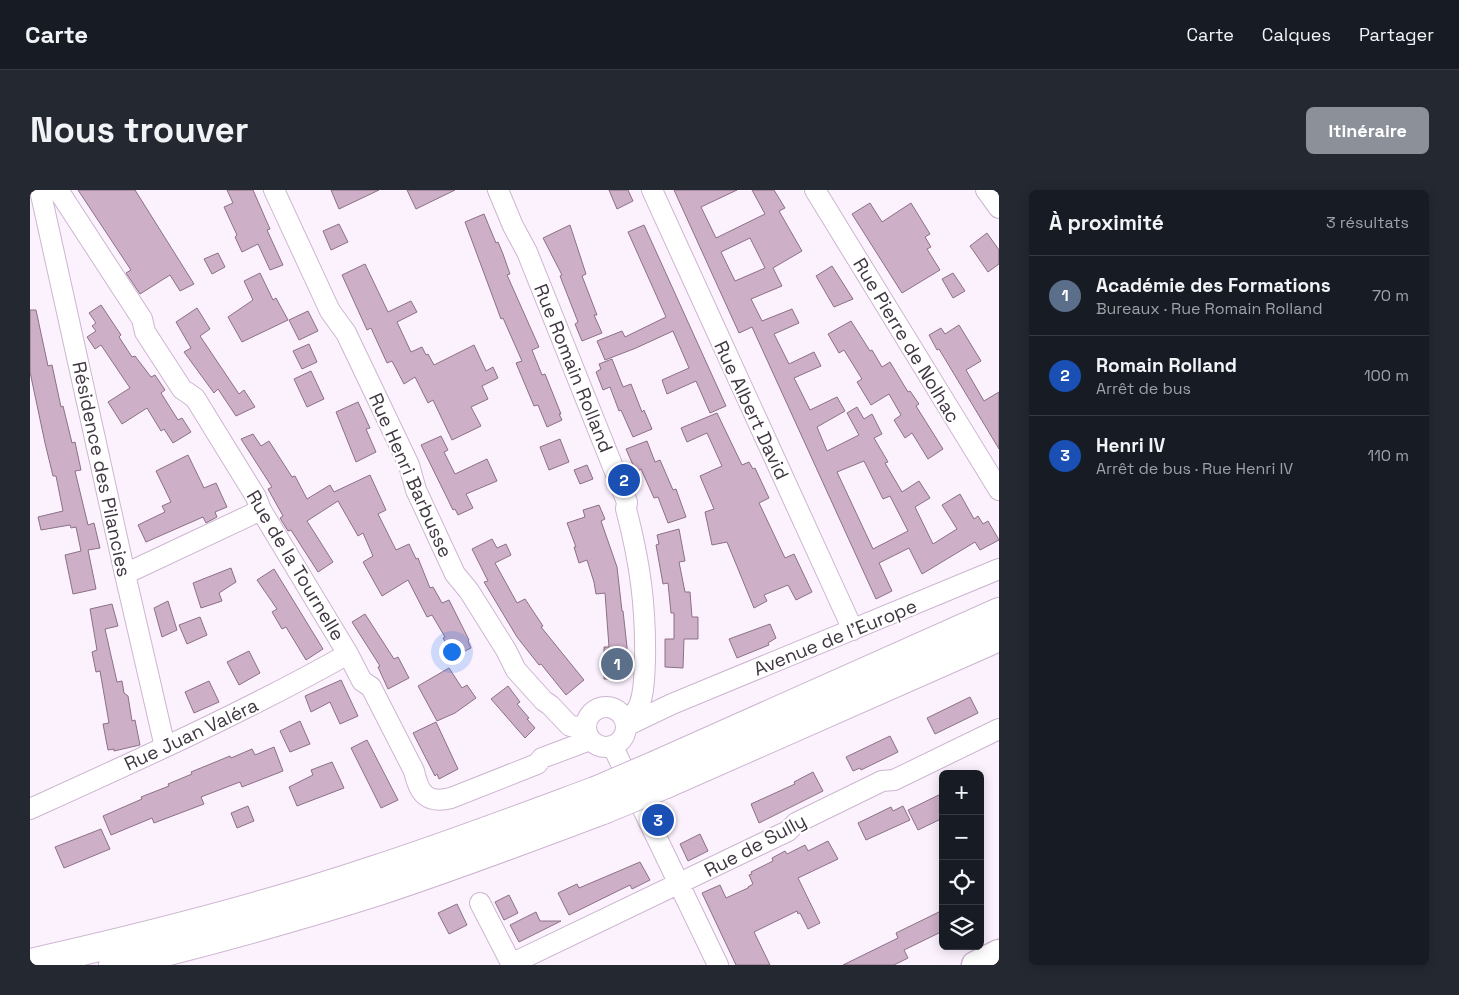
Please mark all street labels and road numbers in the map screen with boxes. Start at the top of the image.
street label: Rue Pierre de Nolhac [847,253,966,427]
street label: Rue Romain Rolland [528,280,619,456]
street label: Rue Albert David [708,337,795,484]
street label: Résidence des Pilancies [66,359,137,579]
street label: Rue Henri Barbusse [363,389,458,561]
street label: Rue de la Tournelle [241,485,350,645]
street label: Avenue de l'Europe [750,593,921,682]
street label: Rue Juan Valéra [120,692,262,776]
street label: Rue de Sully [700,808,811,883]

